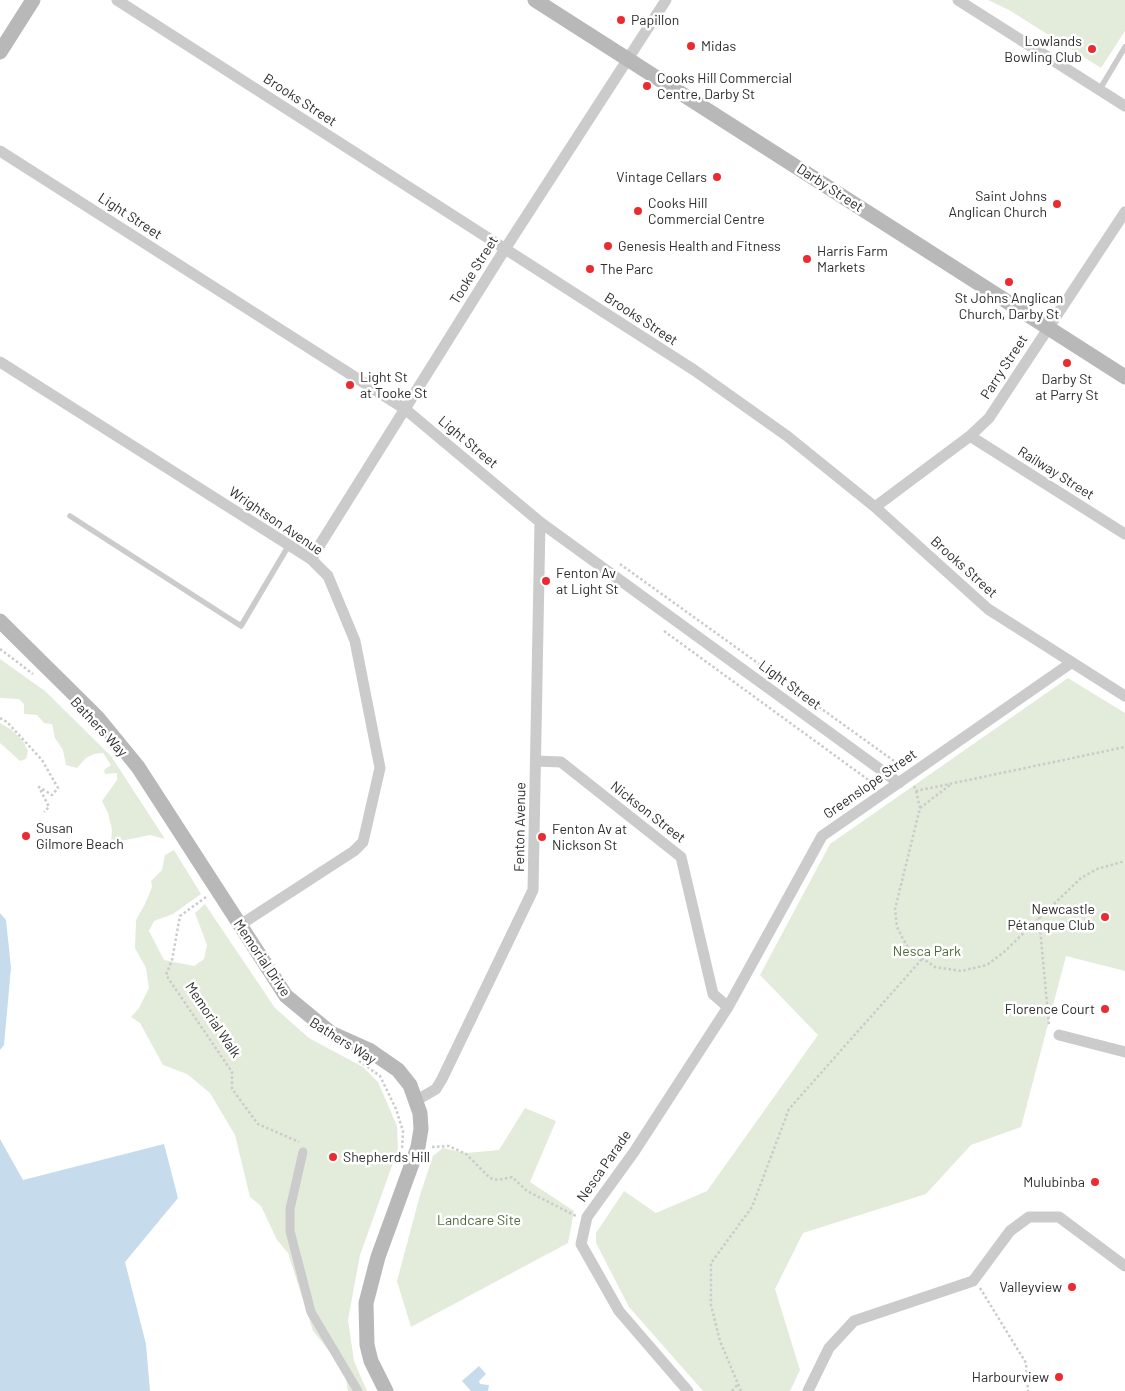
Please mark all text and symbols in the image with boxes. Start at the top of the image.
place label: Papillon [631,12,679,28]
marker: Papillon [615,14,627,26]
place label: Lowlands Bowling Club [1004,33,1082,65]
place label: Midas [701,38,736,54]
marker: Midas [685,40,697,52]
marker: Lowlands Bowling Club [1086,43,1098,55]
street label: Brooks Street [260,70,340,130]
place label: Cooks Hill Commercial Centre, Darby St [657,70,792,102]
marker: Cooks Hill Commercial Centre, Darby St [641,80,653,92]
street label: Darby Street [794,160,866,216]
place label: Vintage Cellars [616,169,707,185]
marker: Vintage Cellars [711,171,723,183]
place label: Saint Johns Anglican Church [948,188,1047,220]
street label: Light Street [95,189,165,243]
place label: Cooks Hill Commercial Centre [648,195,765,228]
marker: Saint Johns Anglican Church [1051,198,1063,210]
marker: Cooks Hill Commercial Centre [632,205,644,217]
street label: Tooke Street [446,233,502,307]
place label: Genesis Health and Fitness [618,238,781,254]
marker: Genesis Health and Fitness [602,240,614,252]
place label: Harris Farm Markets [817,243,888,276]
marker: Harris Farm Markets [801,253,813,265]
place label: The Parc [600,261,653,277]
marker: The Parc [584,263,596,275]
marker: St Johns Anglican Church, Darby St [1003,276,1015,288]
street label: Brooks Street [601,289,681,349]
place label: St Johns Anglican Church, Darby St [955,290,1063,322]
street label: Parry Street [977,332,1031,402]
marker: Darby St at Parry St [1061,357,1073,369]
place label: Light St at Tooke St [360,369,428,402]
place label: Darby St at Parry St [1035,371,1099,404]
marker: Light St at Tooke St [344,379,356,391]
street label: Light Street [435,412,501,472]
street label: Railway Street [1015,443,1097,503]
street label: Wrightson Avenue [226,483,326,559]
street label: Brooks Street [927,533,1001,601]
place label: Fenton Av at Light St [556,565,619,598]
marker: Fenton Av at Light St [540,575,552,587]
street label: Light Street [756,657,824,713]
street label: Bathers Way [67,694,131,760]
street label: Greenslope Street [820,746,920,822]
street label: Nickson Street [607,778,689,846]
street label: Fenton Avenue [511,782,529,872]
place label: Susan Gilmore Beach [36,820,124,852]
place label: Fenton Av at Nickson St [552,821,627,854]
marker: Susan Gilmore Beach [20,830,32,842]
marker: Fenton Av at Nickson St [536,831,548,843]
place label: Newcastle Pétanque Club [1007,901,1095,934]
marker: Newcastle Pétanque Club [1099,911,1111,923]
street label: Memorial Drive [230,916,294,1000]
park label: Nesca Park [893,943,961,959]
street label: Memorial Walk [182,979,244,1061]
place label: Florence Court [1005,1001,1095,1017]
marker: Florence Court [1099,1003,1111,1015]
street label: Bathers Way [307,1014,379,1068]
street label: Nesca Parade [573,1127,635,1205]
place label: Shepherds Hill [343,1149,430,1165]
marker: Shepherds Hill [327,1151,339,1163]
place label: Mulubinba [1023,1174,1085,1190]
marker: Mulubinba [1089,1176,1101,1188]
park label: Landcare Site [437,1212,521,1228]
place label: Valleyview [1000,1279,1062,1295]
marker: Valleyview [1066,1281,1078,1293]
place label: Harbourview [972,1369,1049,1385]
marker: Harbourview [1053,1371,1065,1383]

